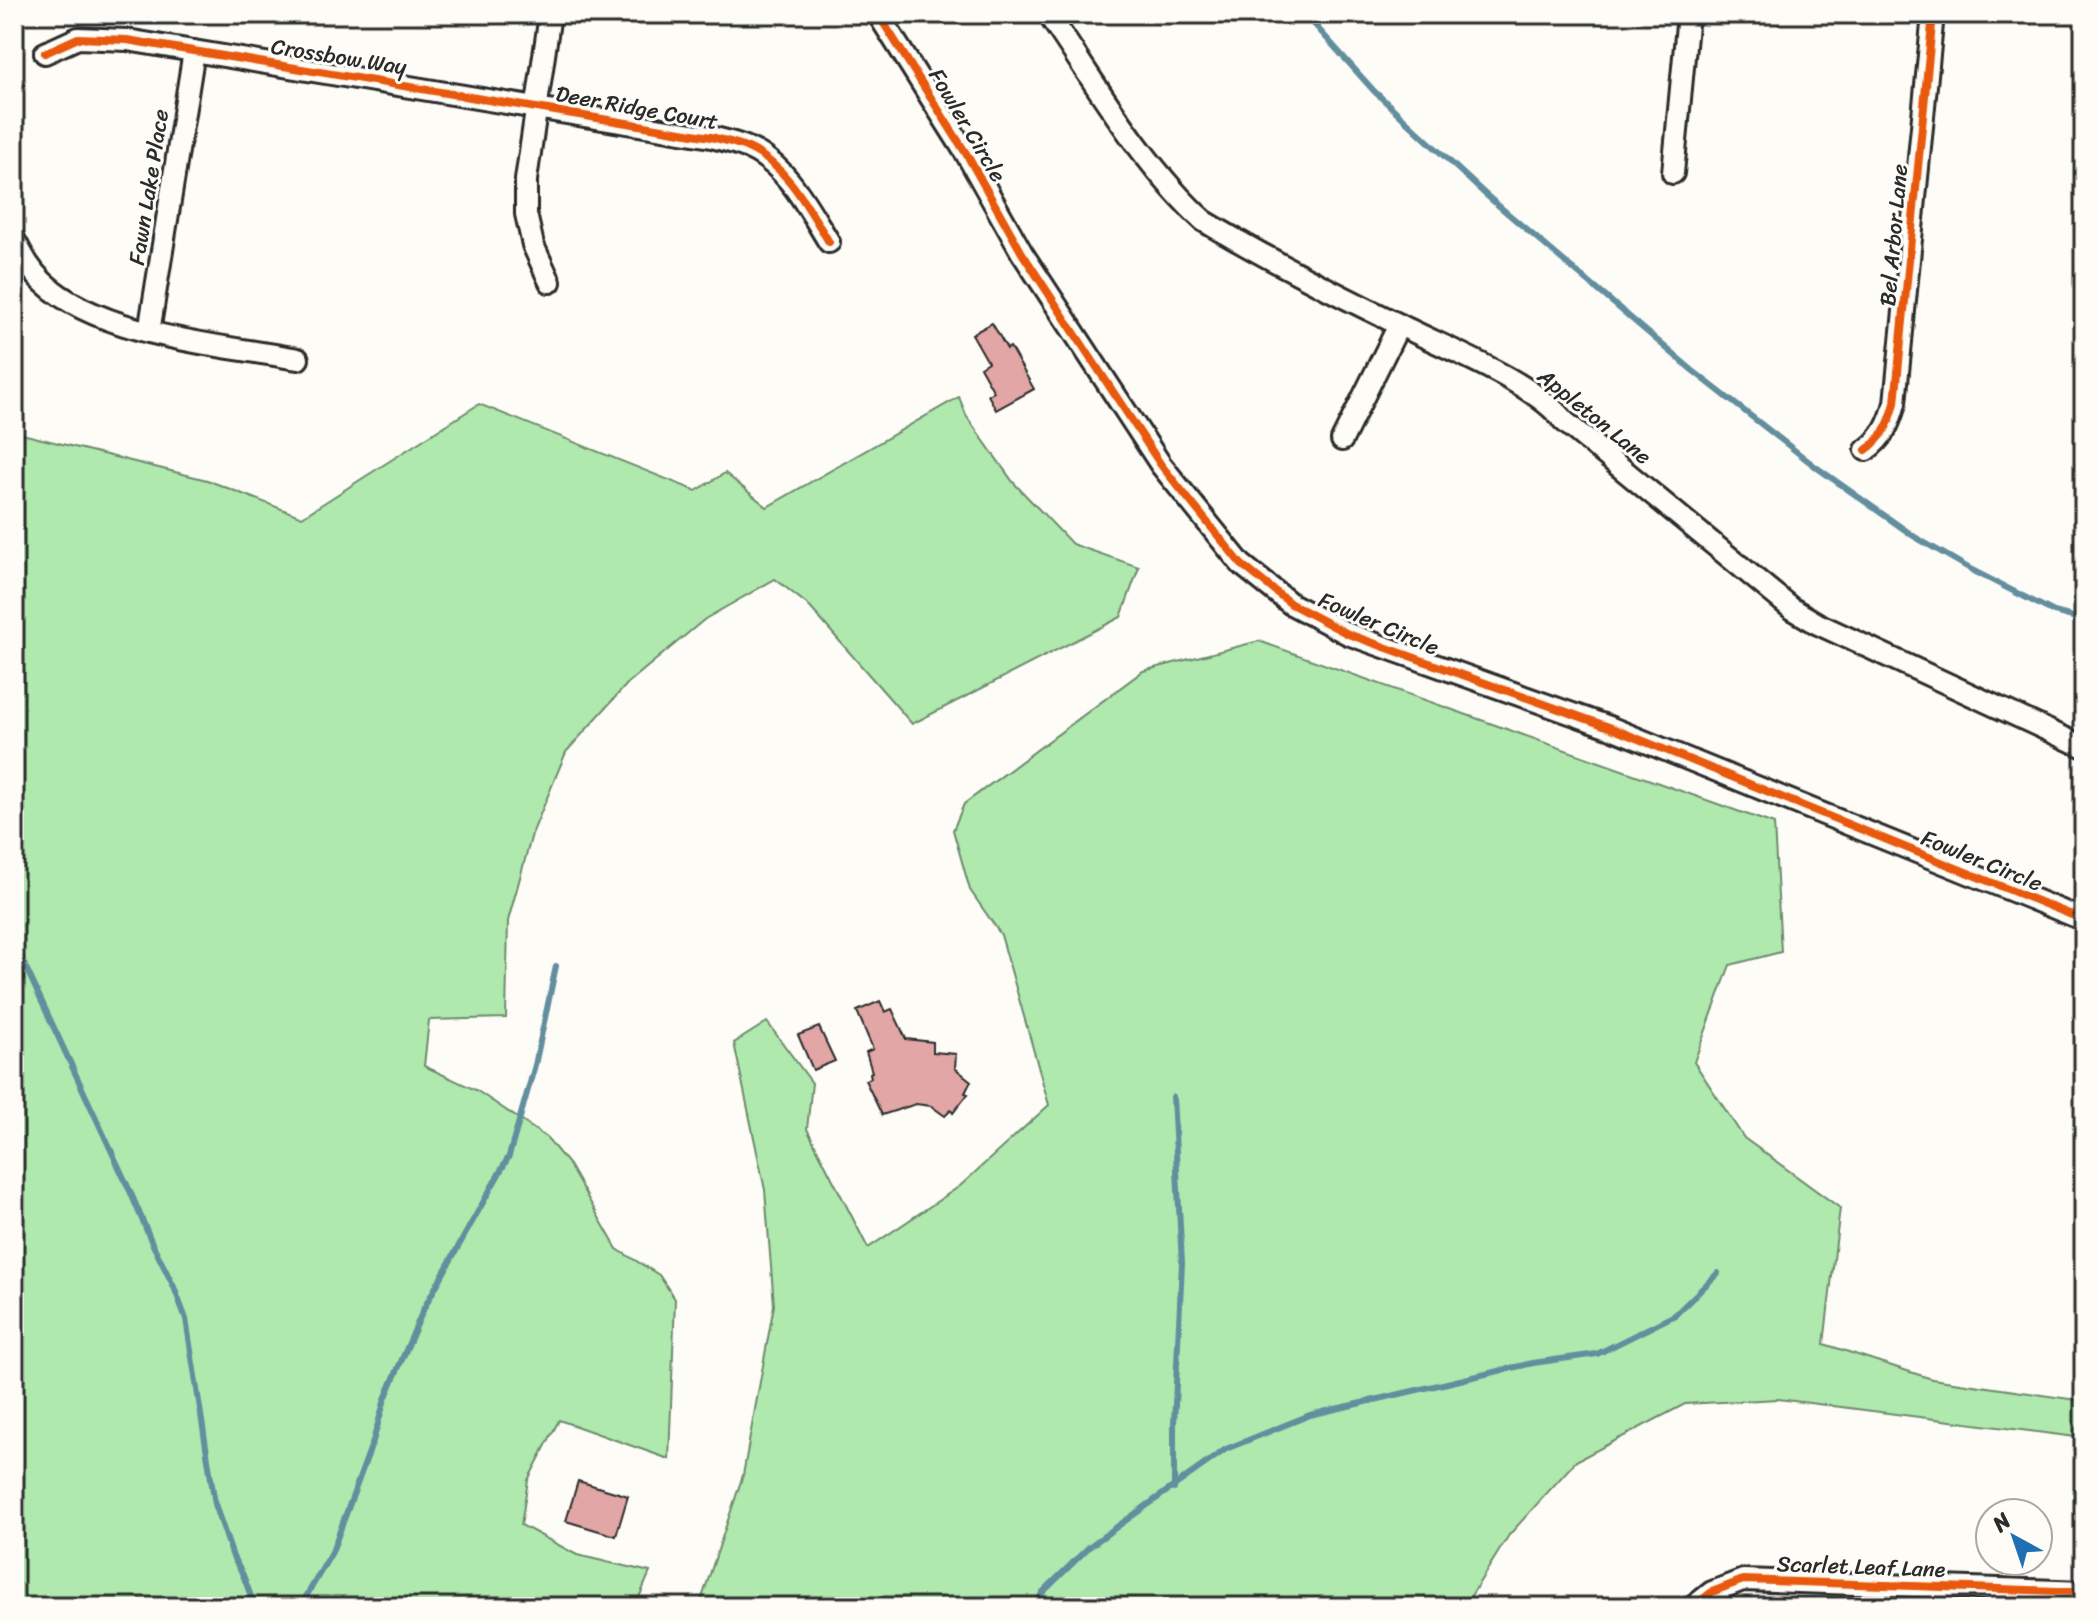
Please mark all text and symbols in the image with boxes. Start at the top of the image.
street label: Crossbow Way [268,27,410,87]
street label: Fowler Circle [918,60,1017,190]
street label: Deer Ridge Court [553,74,722,141]
street label: Fawn Lake Place [117,106,180,268]
street label: Bel Arbor Lane [1868,162,1919,308]
street label: Appleton Lane [1528,357,1661,475]
street label: Fowler Circle [1312,580,1445,666]
street label: Fowler Circle [1915,818,2048,903]
north arrow [1974,1497,2054,1577]
text: N [1982,1502,2020,1543]
street label: Scarlet Leaf Lane [1776,1544,1946,1589]

